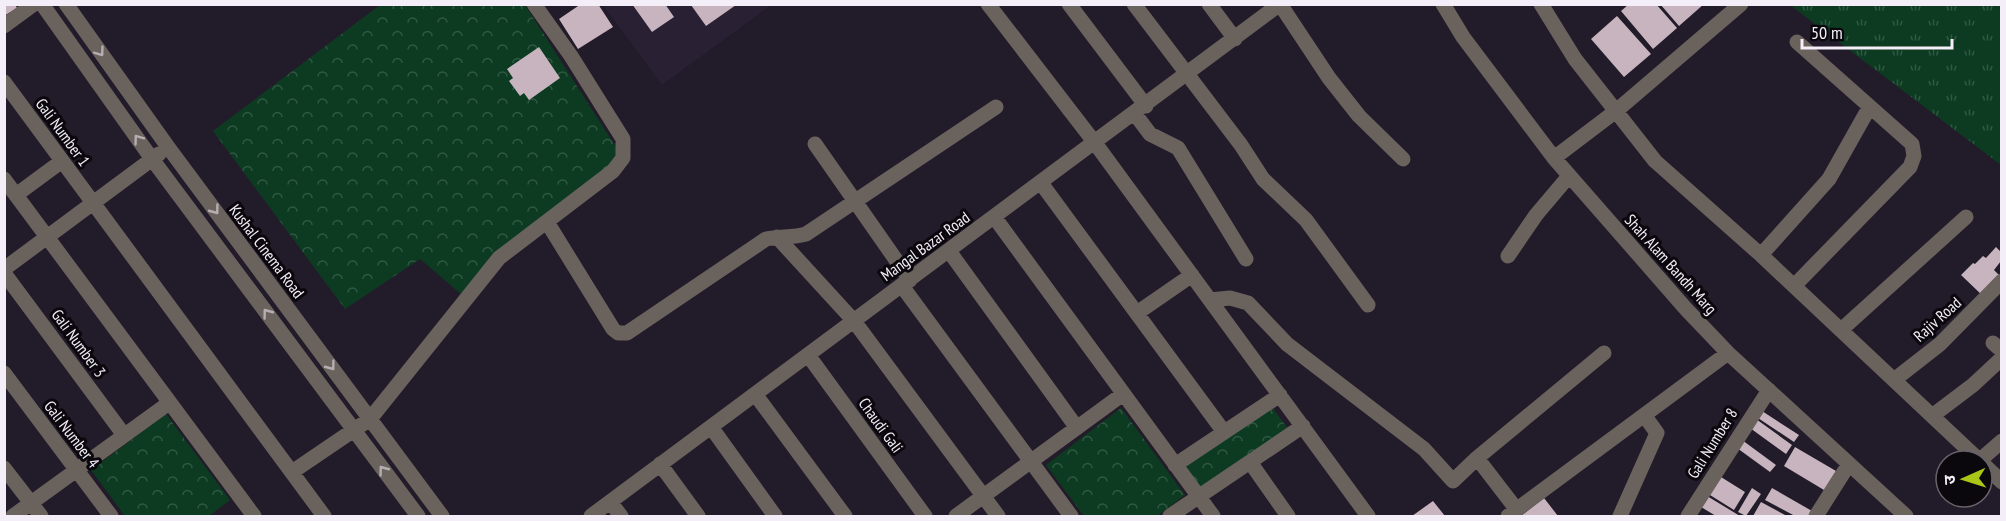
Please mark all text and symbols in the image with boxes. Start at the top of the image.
scale bar [1802,12,1952,50]
text: 50 m [1811,21,1843,44]
one-way arrow [93,46,104,57]
street label: Gali Number 1 [32,94,94,170]
one-way arrow [134,135,145,146]
street label: Kushal Cinema Road [225,200,309,302]
one-way arrow [207,203,218,214]
street label: Mangal Bazar Road [877,207,973,285]
street label: Shah Alam Bandh Marg [1621,210,1721,318]
street label: Rajiv Road [1909,292,1965,346]
street label: Gali Number 3 [48,305,110,381]
one-way arrow [263,308,274,319]
one-way arrow [323,360,334,371]
street label: Chaudi Gali [854,394,908,456]
street label: Gali Number 4 [40,396,104,472]
street label: Gali Number 8 [1682,404,1742,482]
north arrow [1934,449,1994,509]
one-way arrow [379,465,390,476]
text: उ [1939,474,1959,485]

